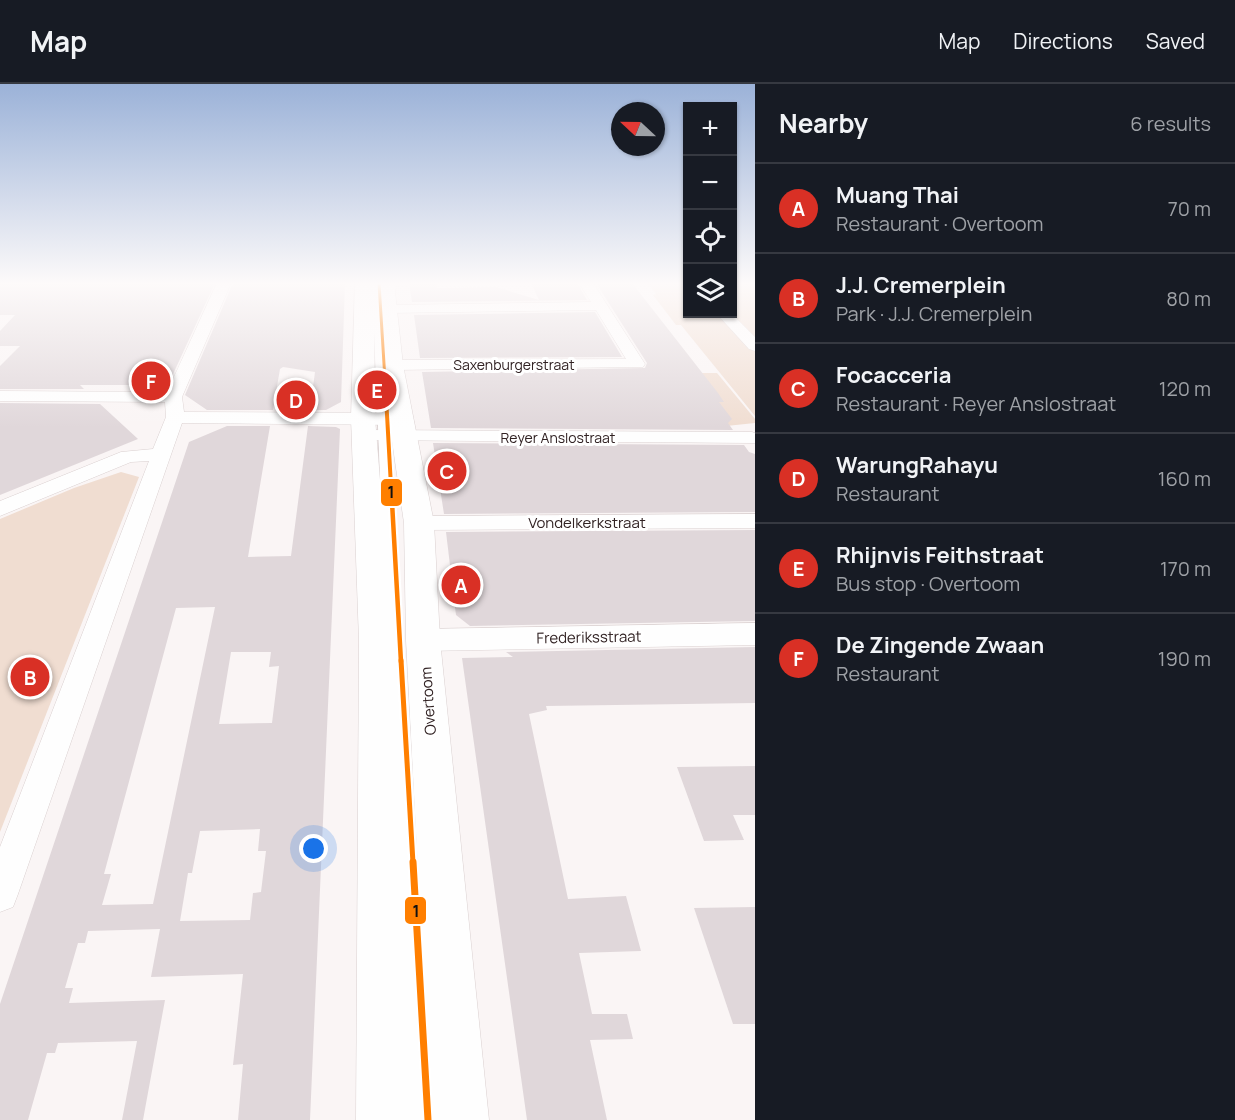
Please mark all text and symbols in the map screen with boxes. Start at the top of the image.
text: Map [30,22,87,60]
text: Map [939,27,980,55]
text: Directions [1013,27,1113,55]
text: Saved [1146,27,1205,55]
north arrow [611,102,665,156]
map controls [683,102,737,318]
button: + [683,102,737,156]
text: Nearby [779,105,868,141]
text: 6 results [1130,110,1211,137]
button: − [683,156,737,210]
text: Muang Thai [836,180,959,210]
text: A [792,195,805,222]
text: 70 m [1168,195,1211,222]
button: locate [683,210,737,264]
text: Restaurant · Overtoom [836,210,1044,237]
button: layers [683,264,737,318]
text: J.J. Cremerplein [836,270,1006,300]
text: B [792,285,805,312]
text: 80 m [1166,285,1211,312]
text: Park · J.J. Cremerplein [836,300,1032,327]
street label: Saxenburgerstraat [453,355,575,374]
pin: F [132,358,170,404]
text: Focacceria [836,360,951,390]
pin: E [358,368,397,412]
text: C [791,375,806,402]
text: 120 m [1159,375,1211,402]
pin: D [276,378,316,422]
text: Restaurant · Reyer Anslostraat [836,390,1116,417]
street label: Reyer Anslostraat [501,428,616,447]
pin: C [428,448,466,494]
text: WarungRahayu [836,450,998,480]
text: D [791,465,806,492]
text: 160 m [1158,465,1211,492]
line badge: 1 [380,478,403,507]
text: Restaurant [836,480,940,507]
text: 1 [387,481,395,503]
street label: Vondelkerkstraat [528,512,646,533]
text: Rhijnvis Feithstraat [836,540,1044,570]
text: E [793,555,804,582]
text: 170 m [1160,555,1211,582]
pin: A [442,562,480,608]
text: Bus stop · Overtoom [836,570,1020,597]
street label: Frederiksstraat [536,626,642,648]
text: De Zingende Zwaan [836,630,1044,660]
text: F [793,645,804,672]
text: 190 m [1158,645,1211,672]
pin: B [10,654,50,700]
text: Restaurant [836,660,940,687]
street label: Overtoom [415,666,441,736]
your location [299,834,328,863]
line badge: 1 [404,896,427,925]
text: 1 [412,900,420,922]

